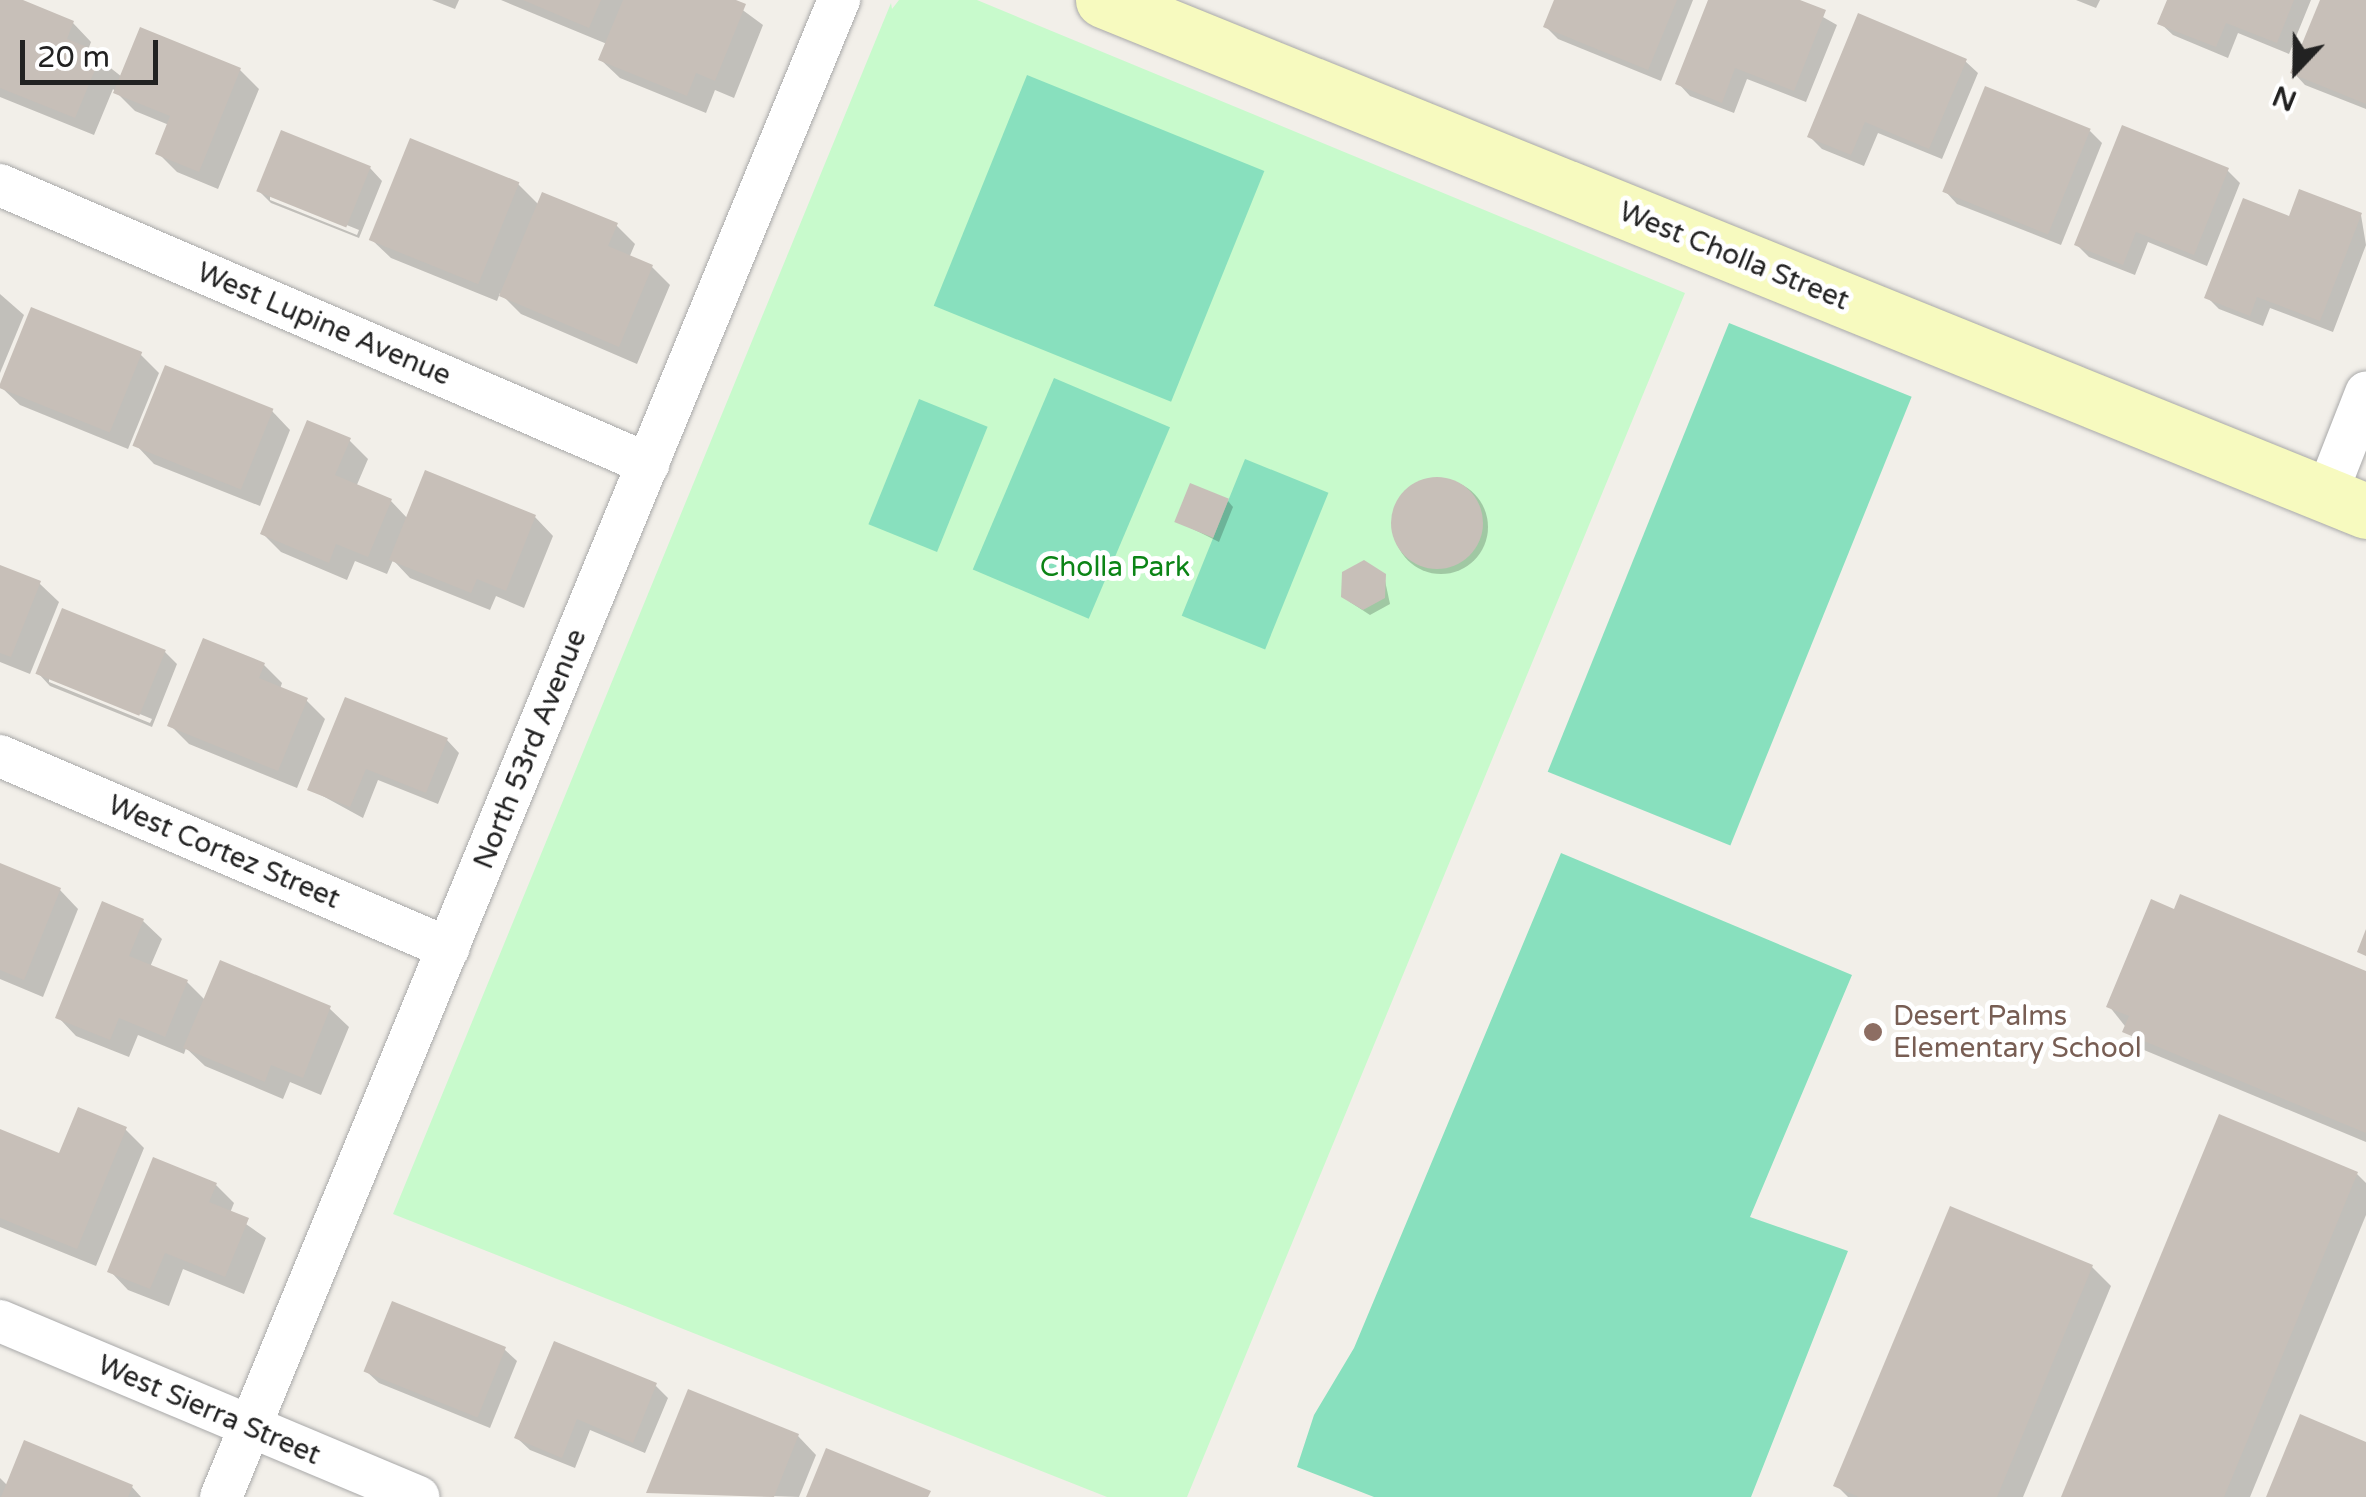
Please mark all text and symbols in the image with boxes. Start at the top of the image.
scale bar [25,20,162,82]
north arrow [2246,20,2346,120]
text: 20 m [37,39,110,76]
text: N [2268,78,2302,118]
street label: West Cholla Street [1614,195,1854,317]
street label: West Lupine Avenue [192,255,456,393]
park label: Cholla Park [1040,550,1190,584]
street label: North 53rd Avenue [467,624,593,874]
street label: West Cortez Street [103,788,345,916]
place label: Desert Palms Elementary School [1893,999,2142,1065]
marker: Desert Palms Elementary School [1862,1021,1884,1043]
street label: West Sierra Street [93,1348,325,1472]

